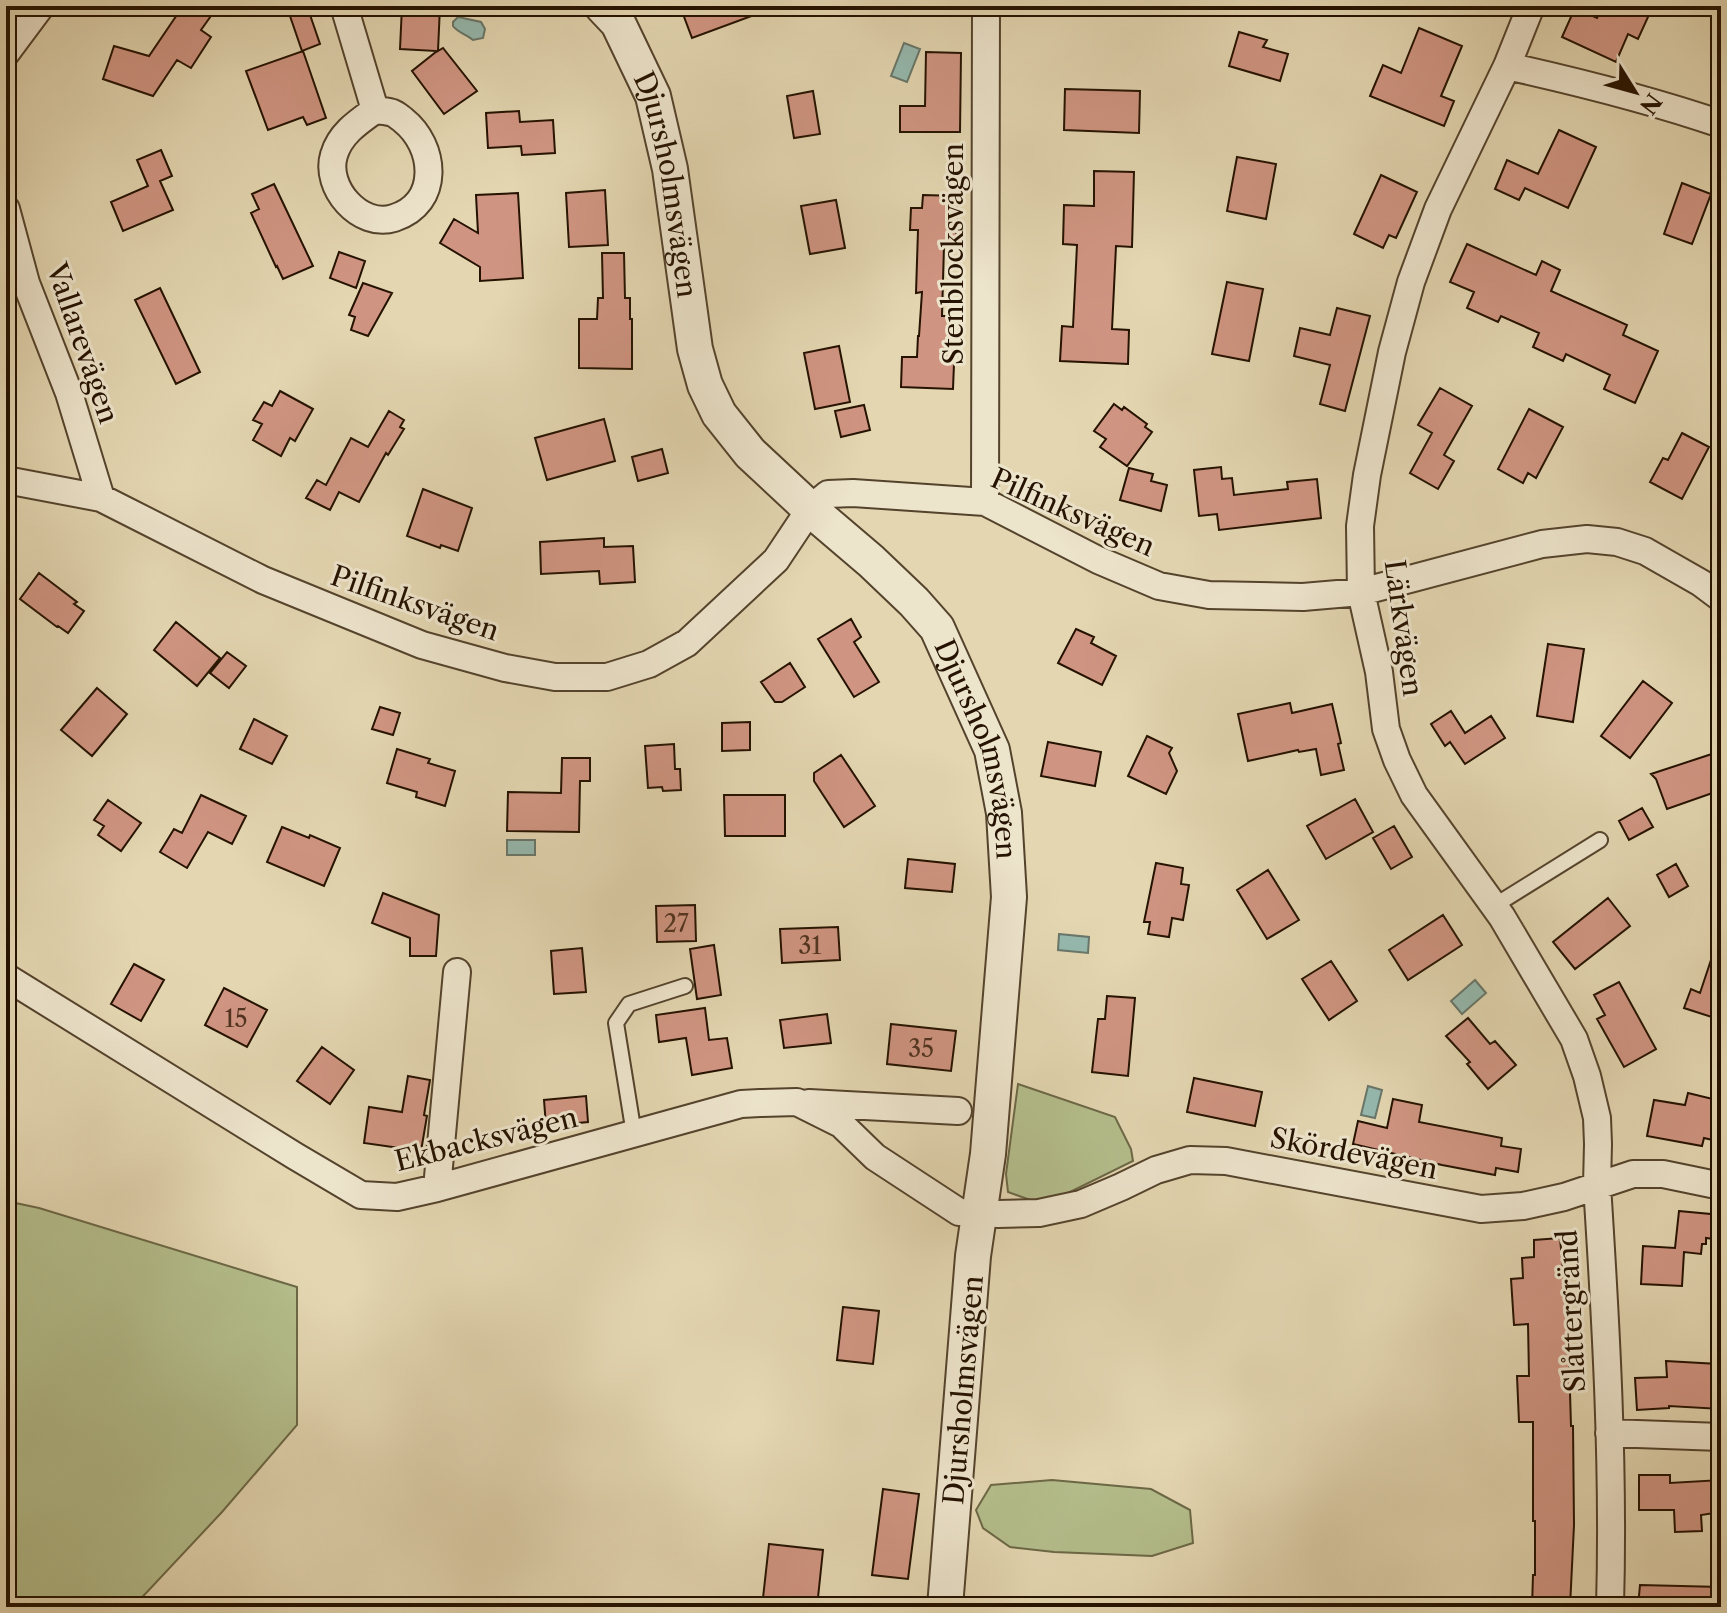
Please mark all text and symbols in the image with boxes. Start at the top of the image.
north arrow [1595,52,1675,132]
street label: Djursholmsvägen [627,66,705,300]
text: N [1634,88,1667,119]
street label: Stenblocksvägen [936,143,970,365]
street label: Vallarevägen [39,257,126,428]
street label: Pilfinksvägen [986,461,1160,563]
street label: Pilfinksvägen [326,558,504,648]
street label: Lärkvägen [1378,558,1430,698]
street label: Djursholmsvägen [927,634,1024,860]
house number: 27 [663,909,689,938]
house number: 31 [798,931,822,960]
house number: 15 [224,1004,248,1033]
house number: 35 [908,1034,934,1063]
street label: Ekbacksvägen [391,1100,581,1178]
street label: Skördevägen [1267,1120,1441,1186]
street label: Slåttergränd [1550,1229,1592,1393]
street label: Djursholmsvägen [936,1274,990,1506]

